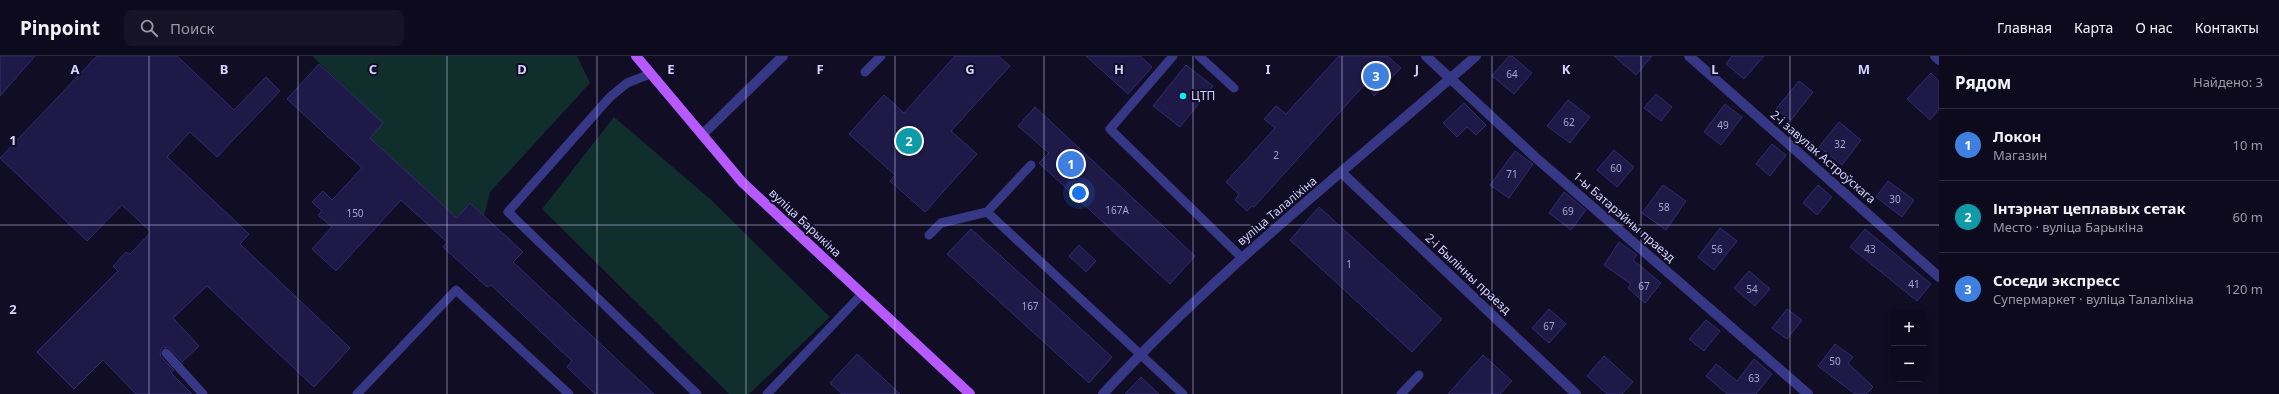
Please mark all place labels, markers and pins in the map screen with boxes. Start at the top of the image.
pin: 3 [1363,61,1389,91]
place label: ЦТП [1191,87,1215,104]
marker: ЦТП [1178,91,1188,101]
pin: 2 [896,126,922,156]
pin: 1 [1058,149,1084,179]

